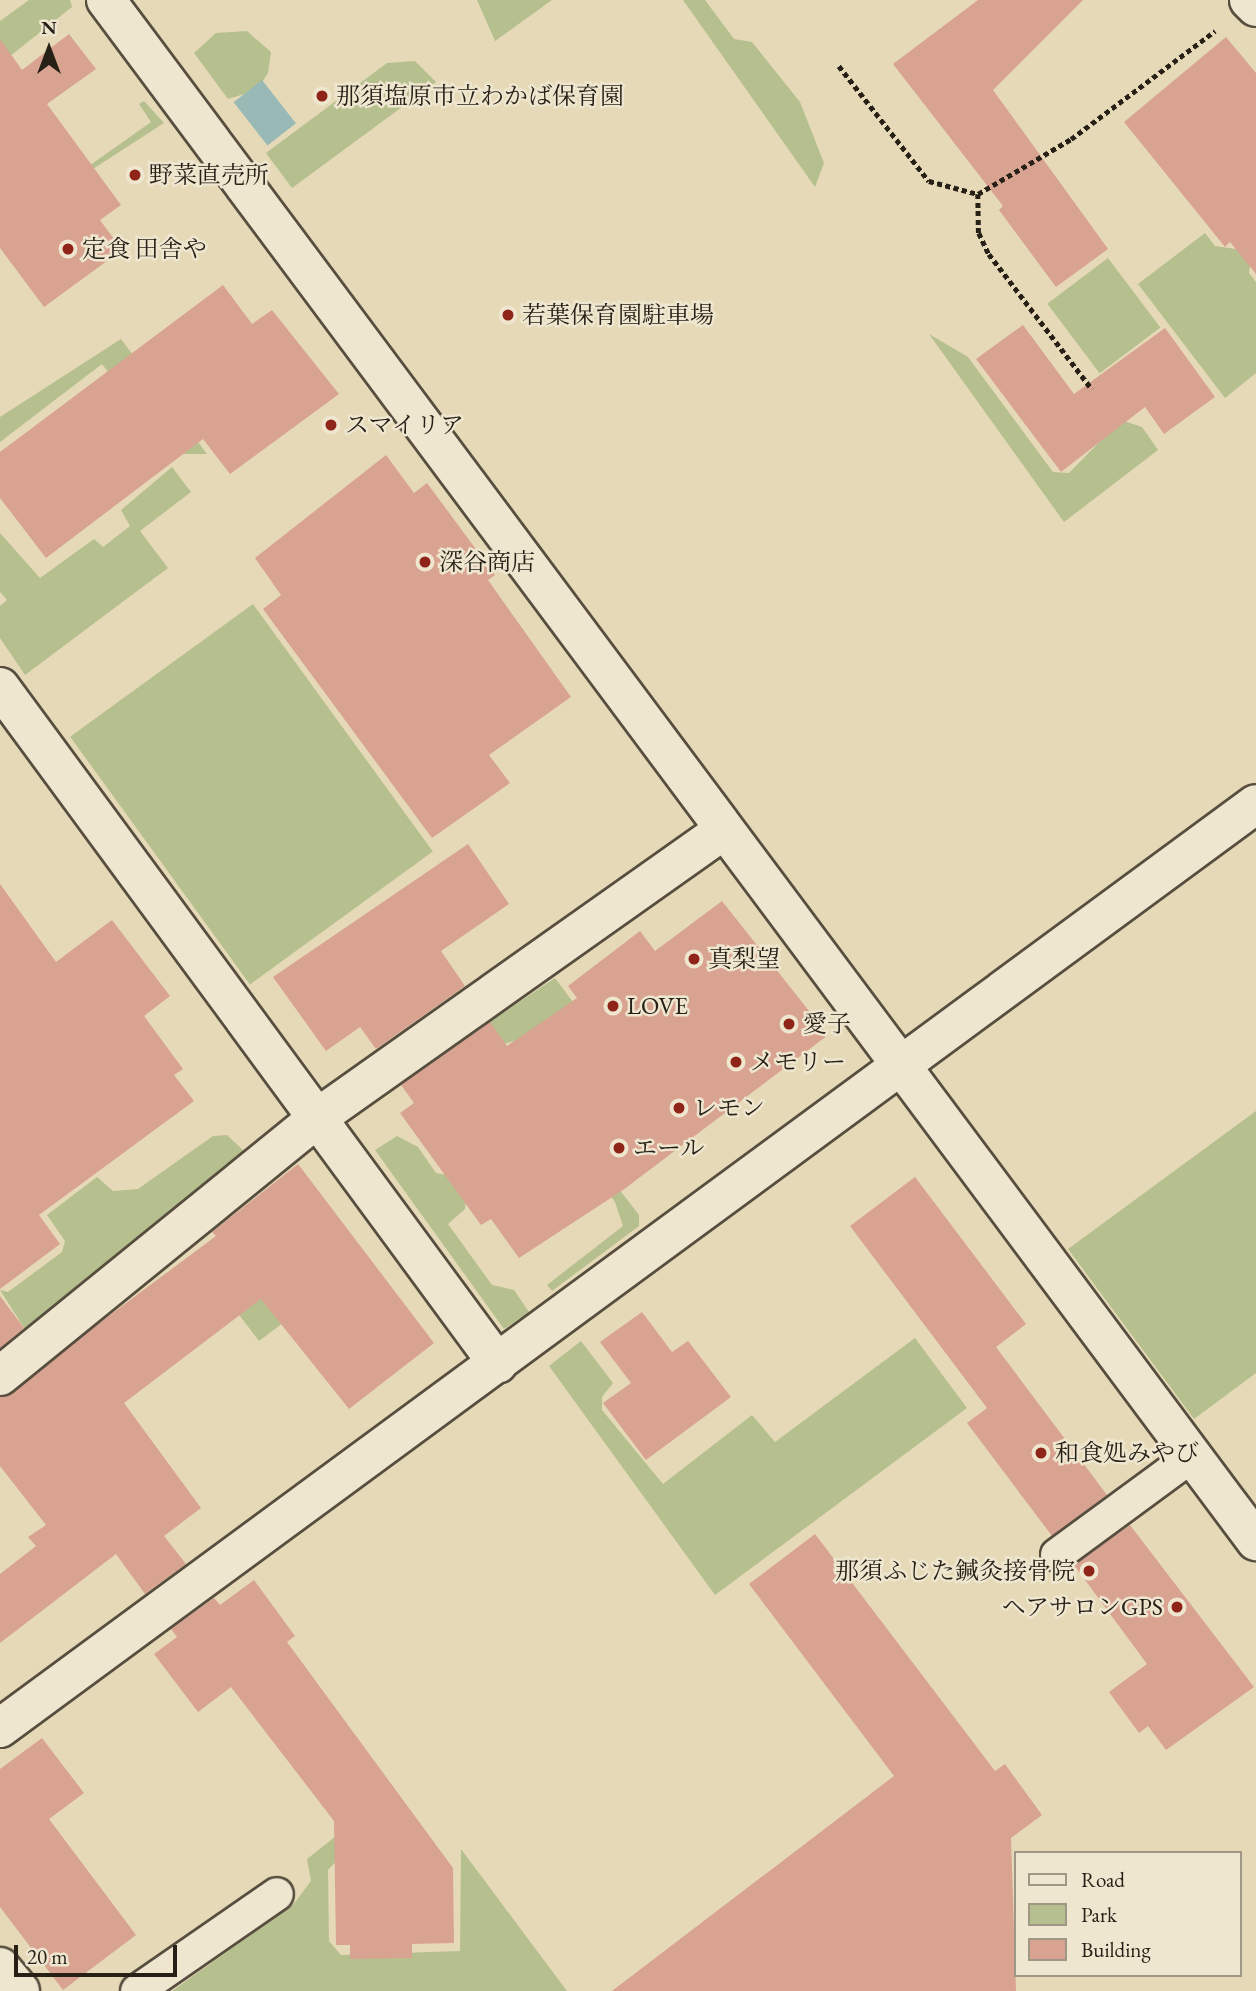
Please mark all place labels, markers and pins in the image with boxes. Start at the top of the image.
place label: 那須塩原市立わかば保育園 [336,82,624,110]
marker: 那須塩原市立わかば保育園 [314,88,330,104]
place label: 野菜直売所 [149,161,269,189]
marker: 野菜直売所 [127,167,143,183]
place label: 定食 田舎や [82,235,207,263]
marker: 定食 田舎や [60,241,76,257]
place label: 若葉保育園駐車場 [522,301,714,329]
marker: 若葉保育園駐車場 [500,307,516,323]
place label: スマイリア [345,411,465,439]
marker: スマイリア [323,417,339,433]
place label: 深谷商店 [439,548,535,576]
marker: 深谷商店 [417,554,433,570]
place label: 真梨望 [708,945,780,973]
marker: 真梨望 [686,951,702,967]
place label: LOVE [627,992,688,1020]
marker: LOVE [605,998,621,1014]
place label: 愛子 [803,1010,851,1038]
marker: 愛子 [781,1016,797,1032]
place label: メモリー [750,1048,846,1076]
marker: メモリー [728,1054,744,1070]
place label: レモン [693,1094,765,1122]
marker: レモン [671,1100,687,1116]
place label: エール [633,1134,705,1162]
marker: エール [611,1140,627,1156]
place label: 和食処みやび [1055,1439,1199,1467]
marker: 和食処みやび [1033,1445,1049,1461]
place label: 那須ふじた鍼灸接骨院 [835,1557,1075,1585]
marker: 那須ふじた鍼灸接骨院 [1081,1563,1097,1579]
place label: ヘアサロンGPS [1001,1593,1163,1621]
marker: ヘアサロンGPS [1169,1599,1185,1615]

